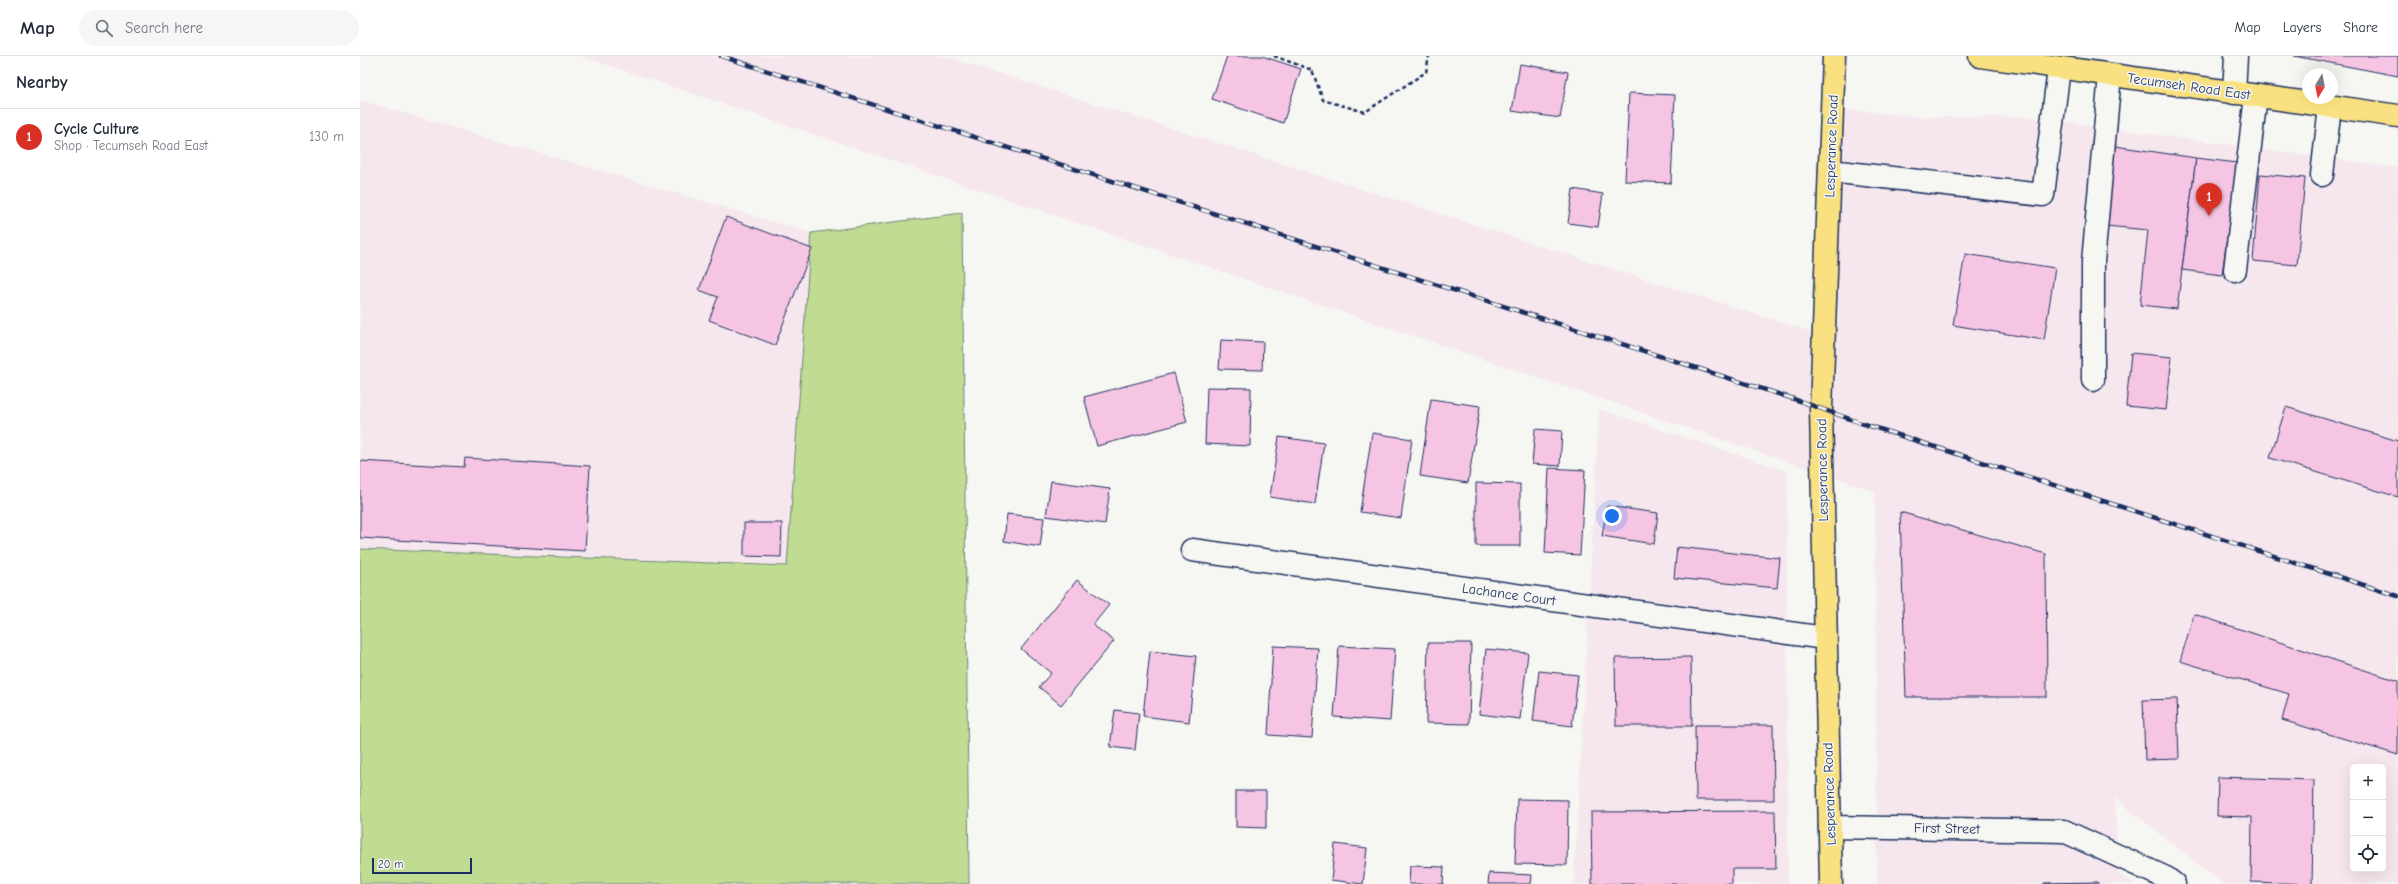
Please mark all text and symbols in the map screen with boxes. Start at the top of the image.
search box [79,10,359,46]
text: Map [20,17,55,39]
icon: search [93,17,115,39]
text: Search here [125,19,203,37]
text: Map [2234,19,2261,36]
text: Layers [2283,19,2321,36]
text: Share [2343,19,2378,36]
north arrow [2302,68,2338,104]
street label: Tecumseh Road East [2126,69,2253,104]
text: Nearby [16,73,67,92]
street label: Lesperance Road [1821,94,1842,198]
text: Cycle Culture [54,120,139,138]
text: 1 [26,129,32,144]
text: 130 m [309,129,344,144]
text: Shop · Tecumseh Road East [54,138,208,153]
pin: 1 [2196,183,2222,216]
street label: Lesperance Road [1813,418,1832,522]
your location [1602,506,1622,526]
street label: Lachance Court [1461,580,1558,610]
street label: Lesperance Road [1819,742,1840,846]
map controls [2350,764,2386,872]
button: + [2350,764,2386,800]
button: − [2350,800,2386,836]
street label: First Street [1914,819,1981,838]
button: locate [2350,836,2386,872]
scale bar [372,856,472,875]
text: 20 m [378,858,403,871]

